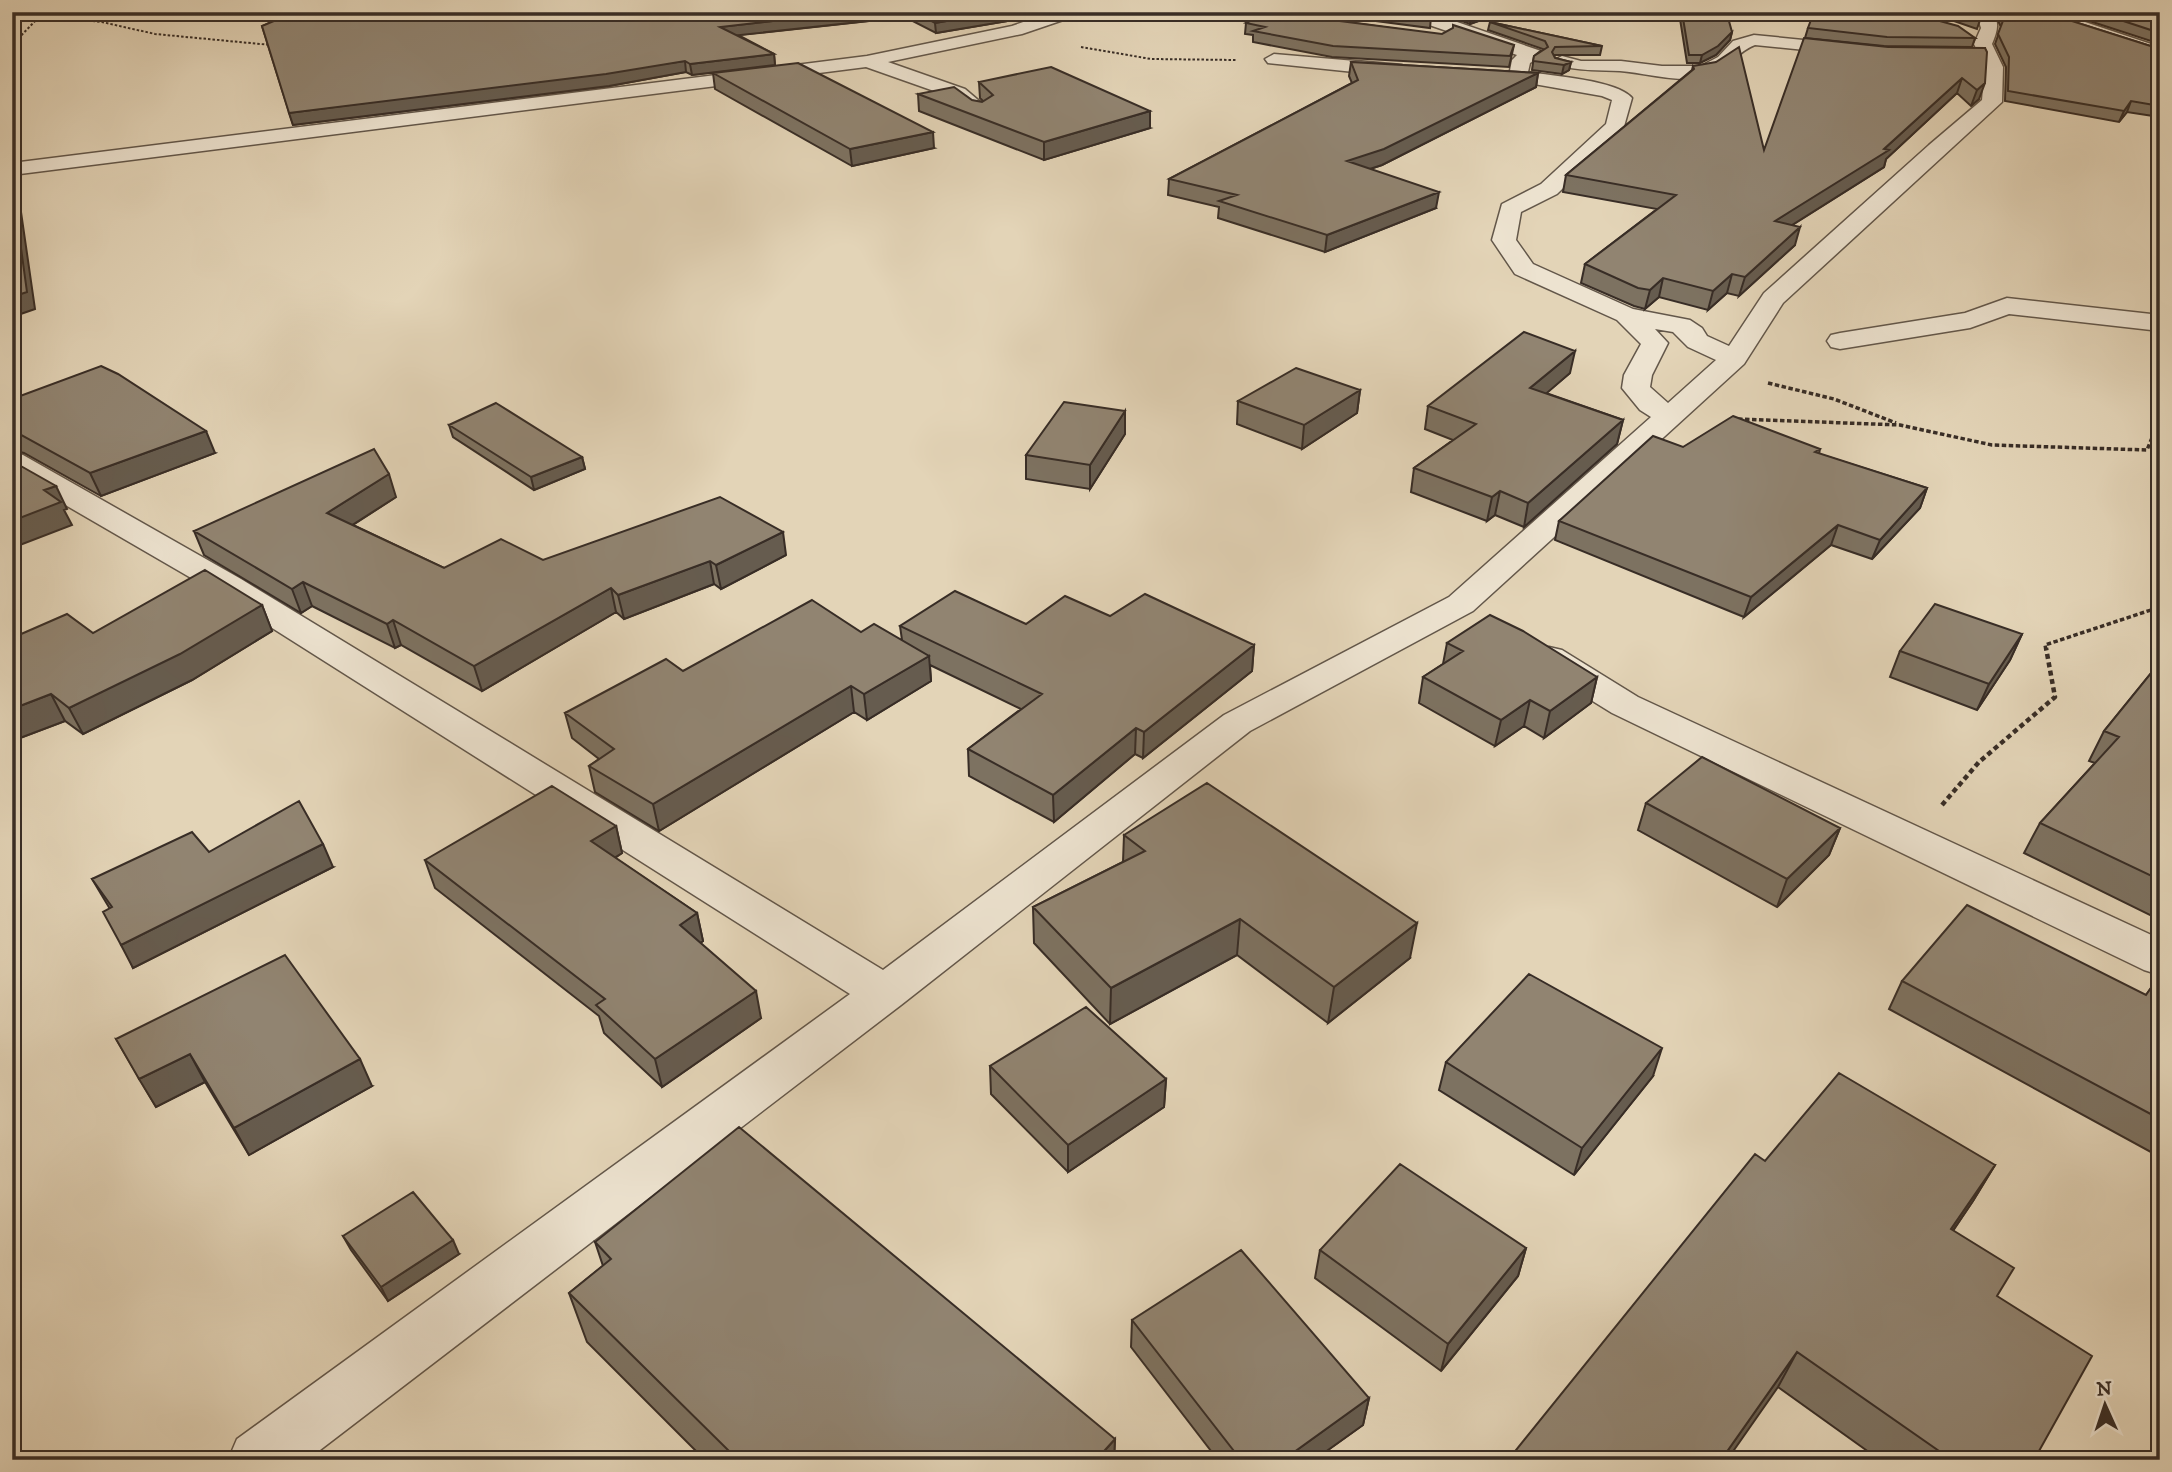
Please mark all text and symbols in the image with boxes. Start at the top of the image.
north arrow [2070,1370,2140,1440]
text: N [2096,1378,2113,1401]

